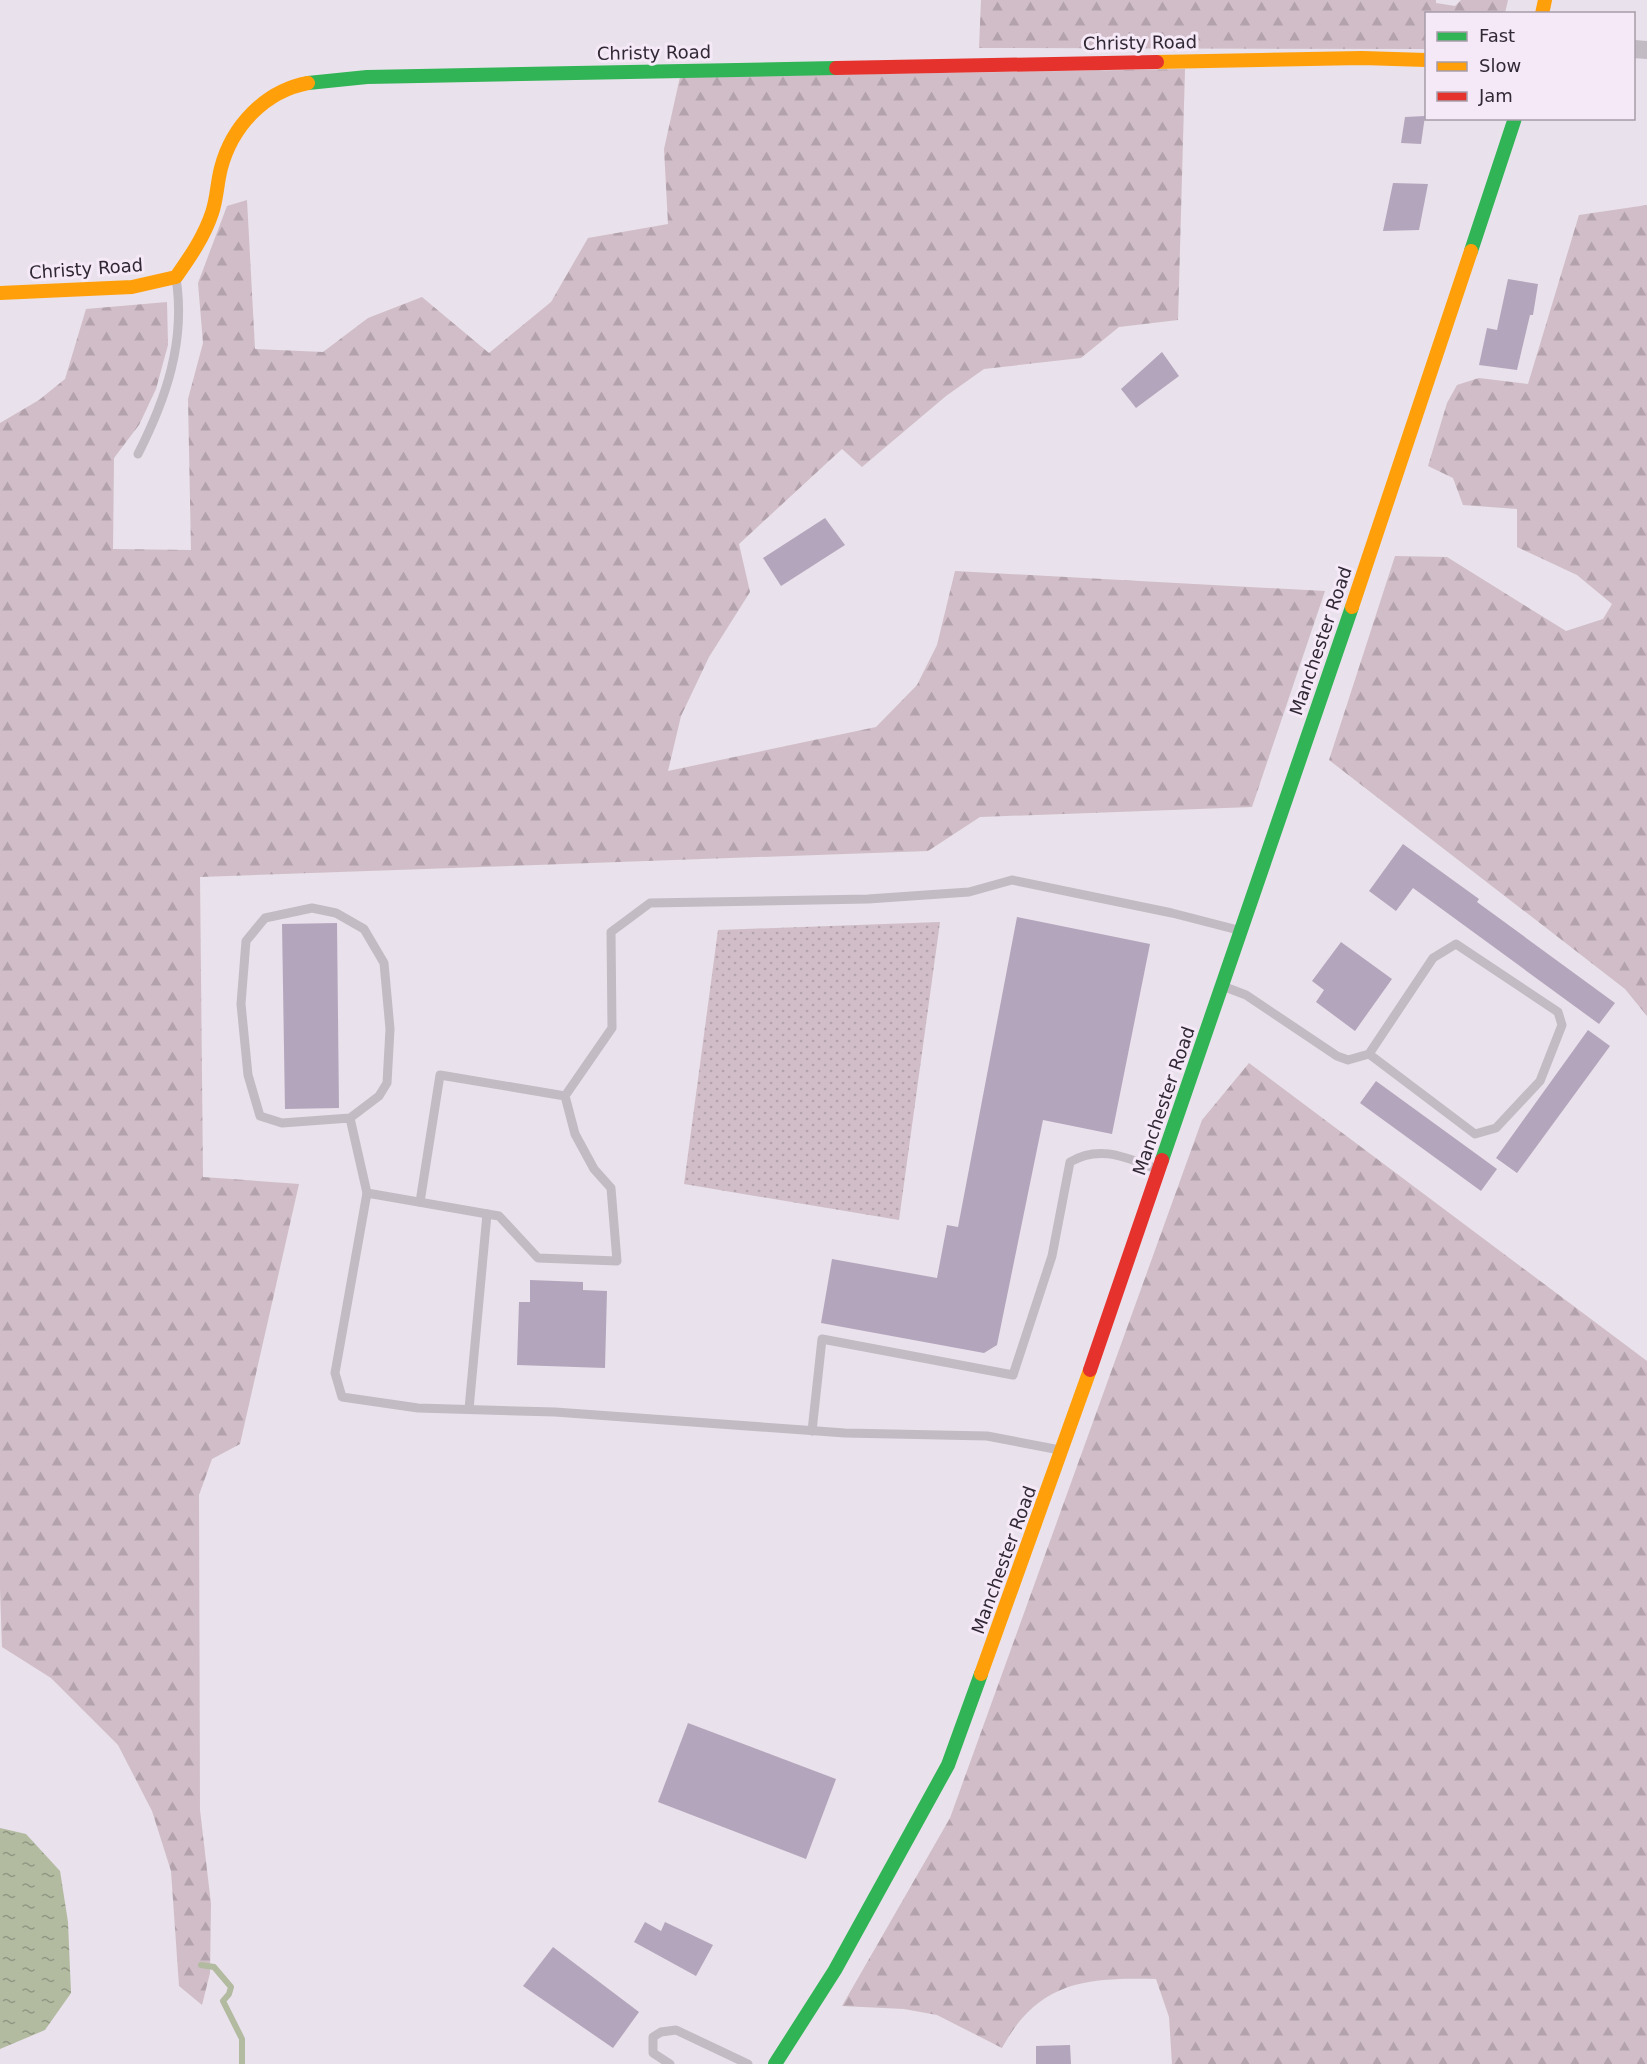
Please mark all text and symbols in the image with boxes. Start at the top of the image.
legend [1425,12,1635,120]
text: Fast [1479,25,1515,46]
street label: Christy Road [1083,31,1197,54]
street label: Christy Road [597,41,711,64]
text: Slow [1479,55,1521,76]
text: Jam [1478,85,1513,106]
street label: Christy Road [28,254,144,283]
street label: Manchester Road [1285,564,1356,718]
street label: Manchester Road [1128,1024,1199,1178]
street label: Manchester Road [967,1483,1040,1637]

